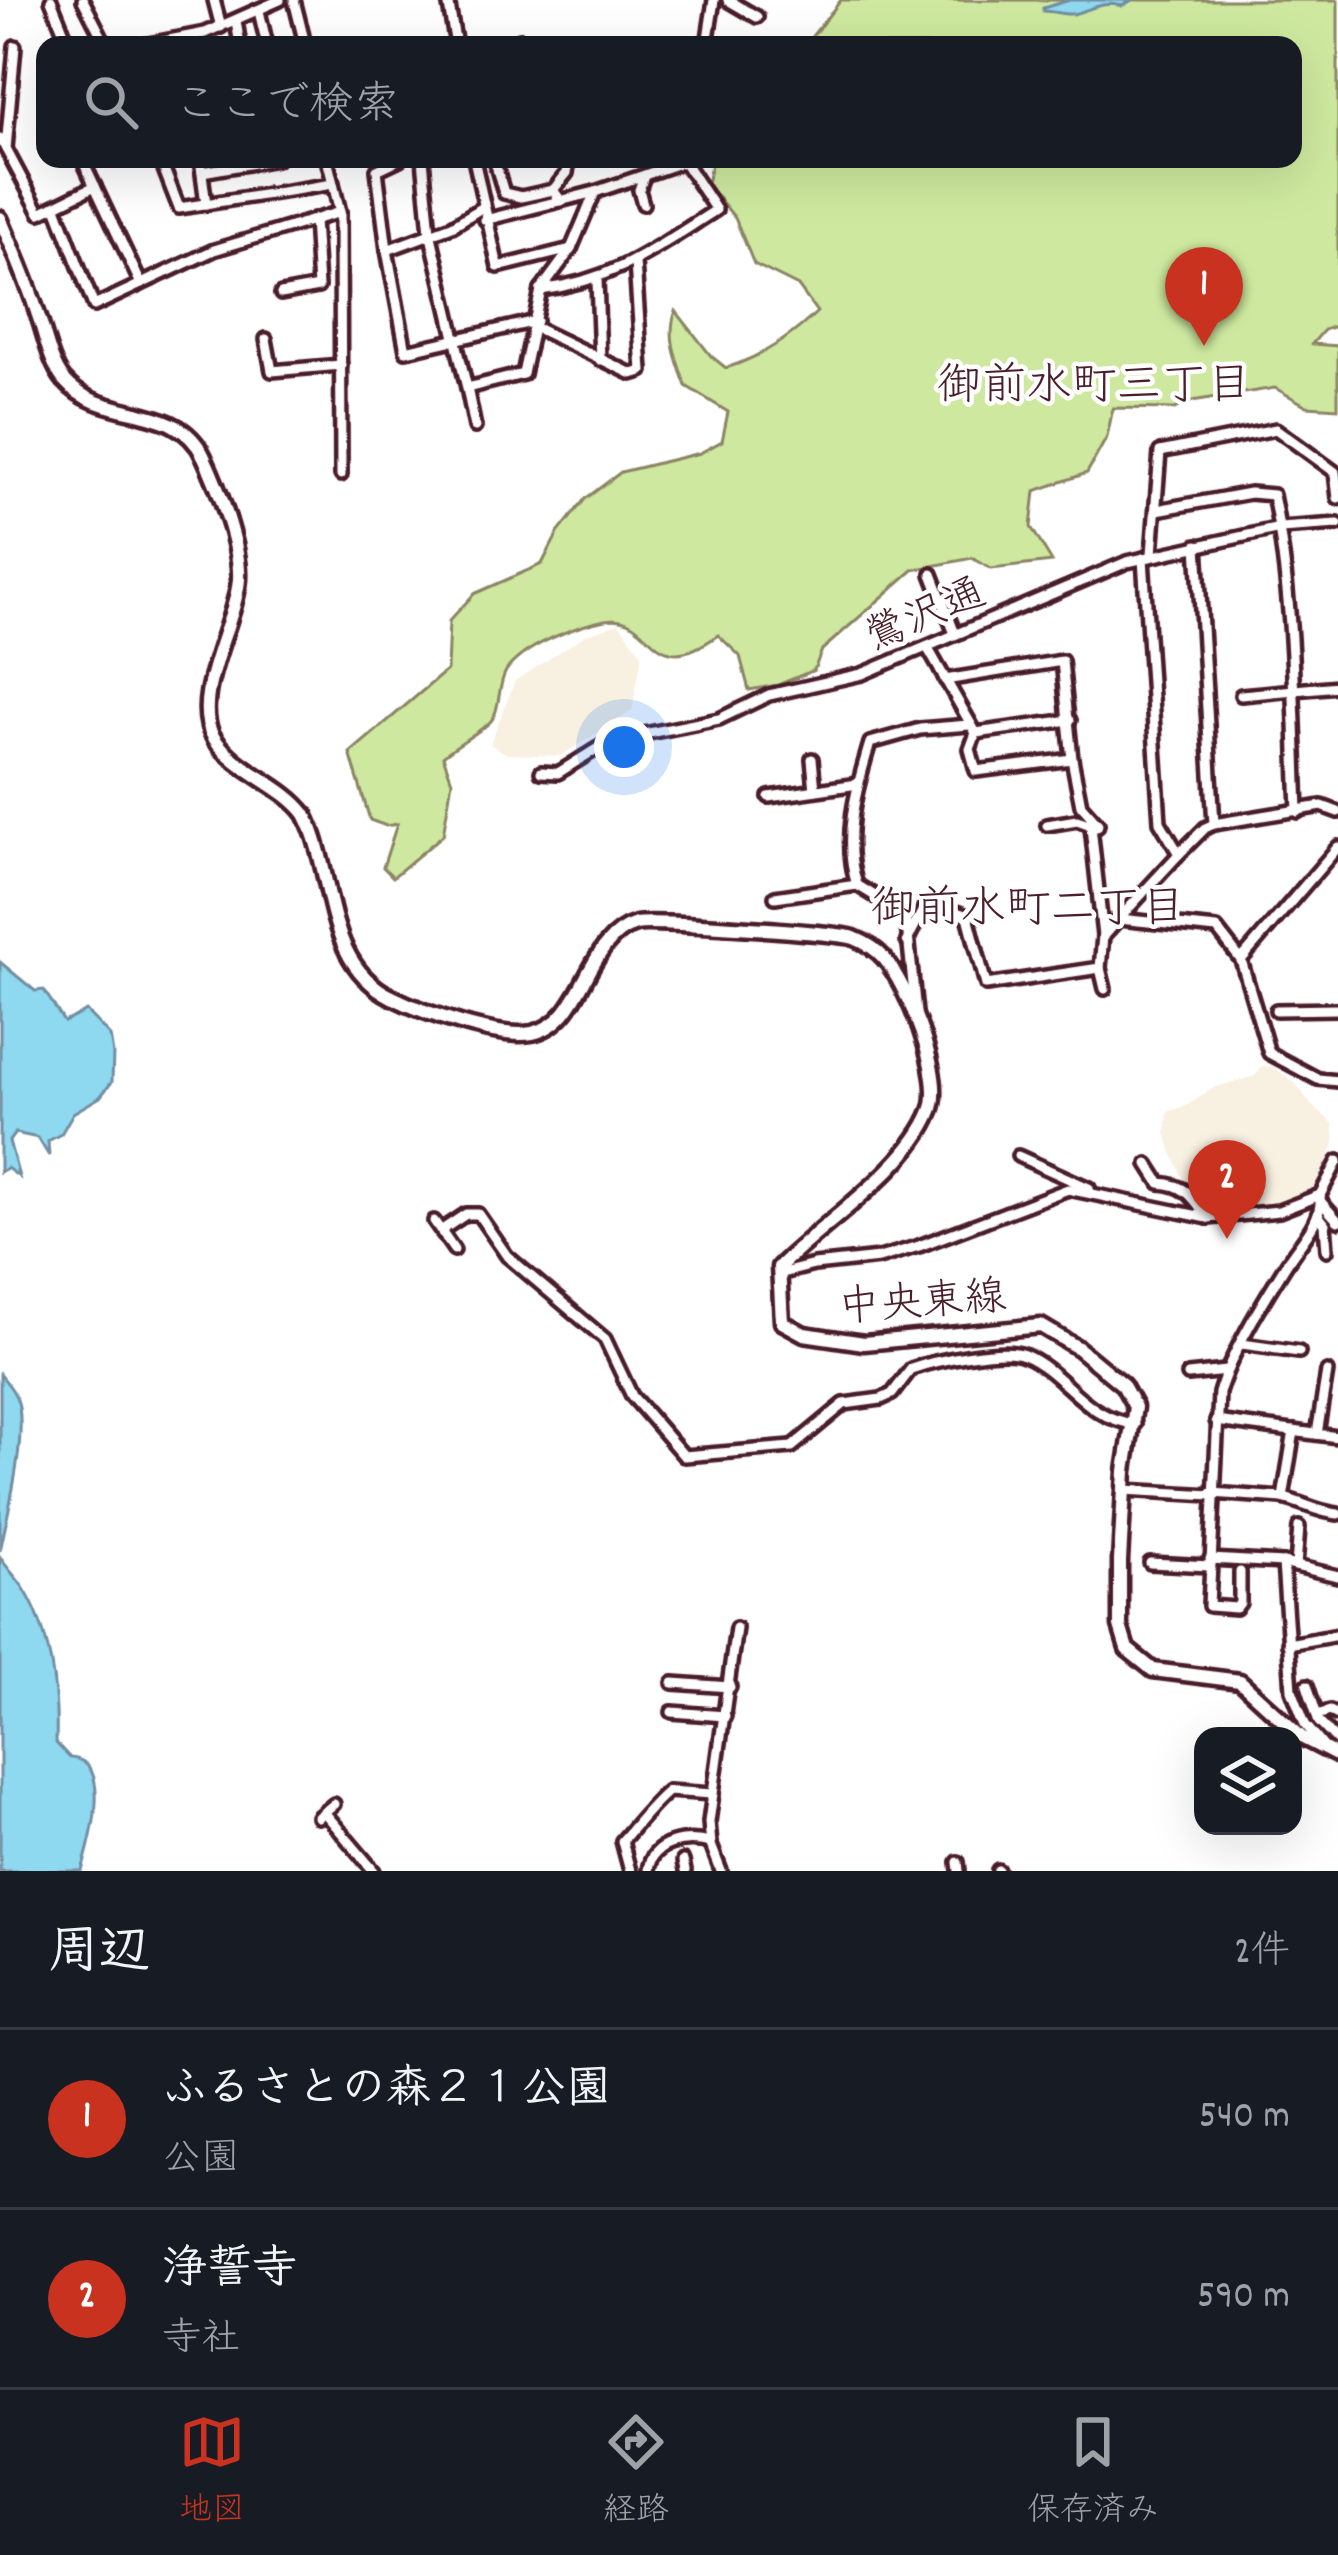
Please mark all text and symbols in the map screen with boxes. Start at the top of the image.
search box [36,36,1302,168]
icon: search [78,69,144,135]
text: ここで検索 [174,76,399,140]
pin: 1 [1165,247,1243,346]
district label: 御前水町三丁目 [936,357,1252,421]
street label: 鶯沢通 [857,566,996,671]
your location [594,717,654,777]
district label: 御前水町二丁目 [870,880,1186,944]
pin: 2 [1188,1140,1266,1239]
street label: 中央東線 [837,1270,1008,1342]
map controls [1194,1727,1302,1835]
button: layers [1194,1727,1302,1835]
text: 周辺 [48,1920,150,1992]
text: 2件 [1234,1927,1290,1982]
text: ふるさとの森２１公園 [162,2060,611,2124]
text: 1 [83,2091,91,2146]
text: 540 m [1199,2091,1290,2146]
text: 公園 [162,2134,240,2189]
text: 浄誓寺 [162,2240,297,2304]
text: 2 [78,2271,96,2326]
text: 590 m [1197,2271,1290,2326]
text: 寺社 [162,2314,240,2369]
tab: 地図 [179,2409,245,2536]
tab: 経路 [603,2409,669,2536]
tab: 保存済み [1027,2409,1159,2536]

